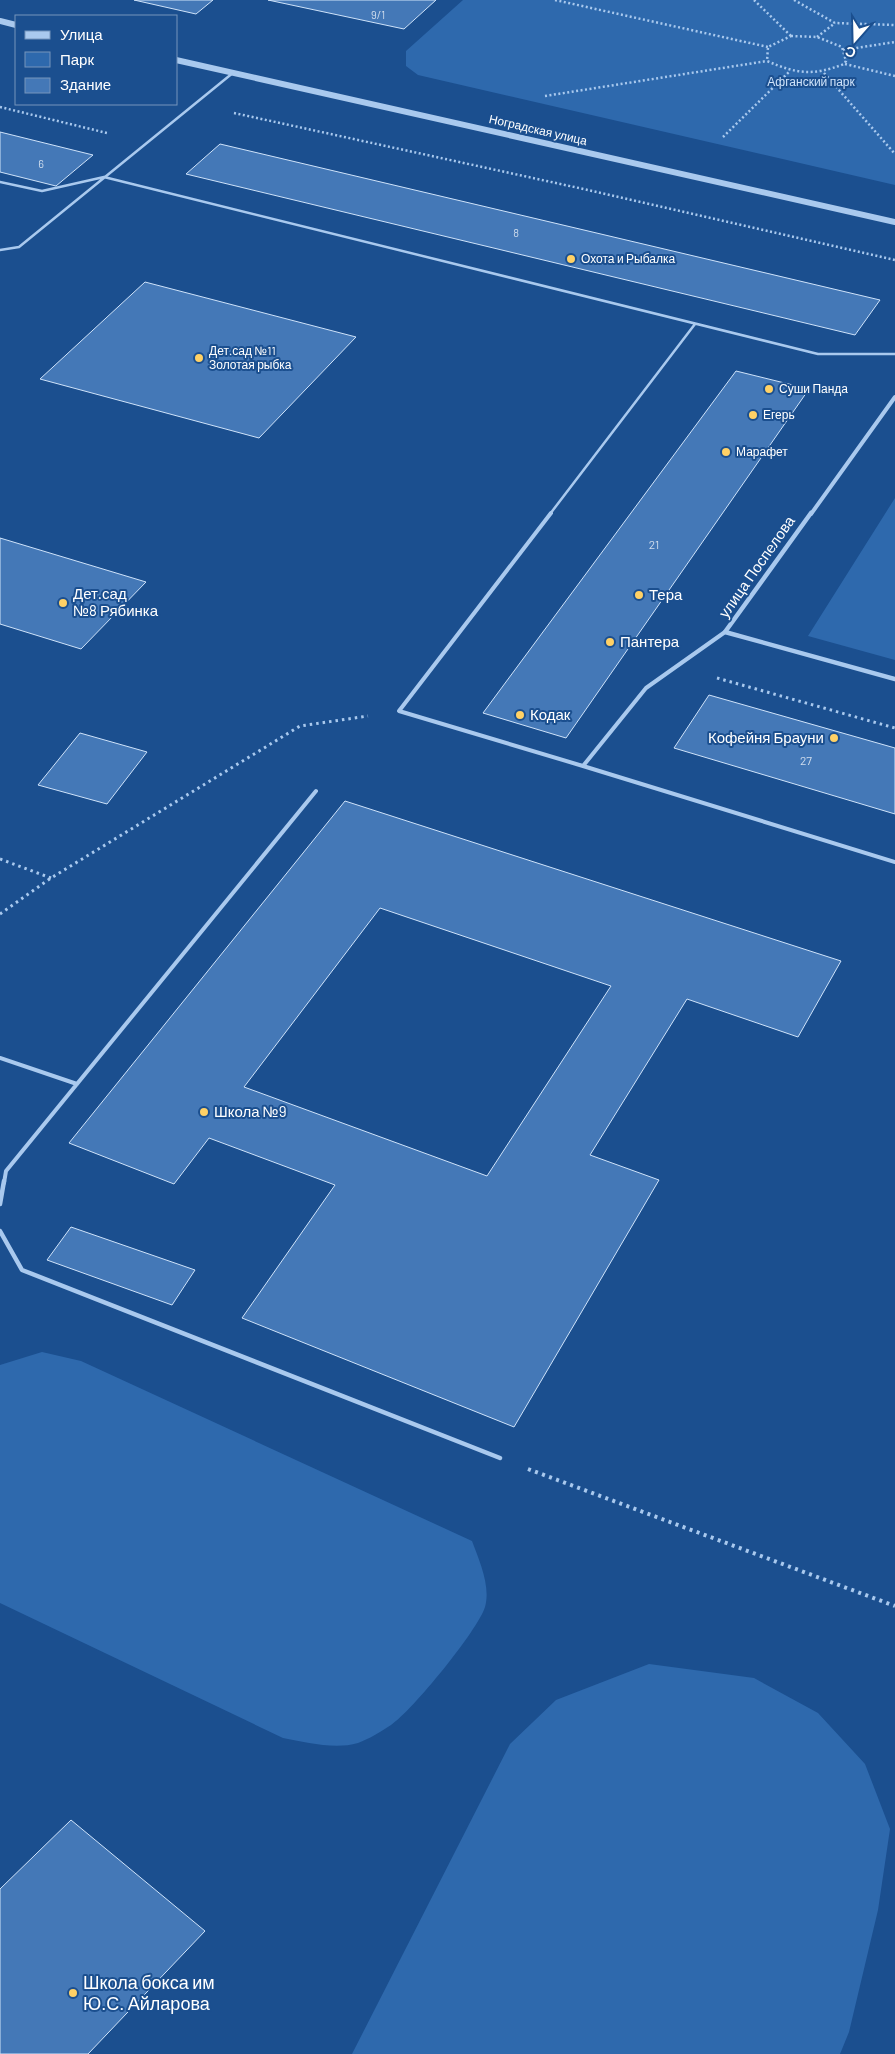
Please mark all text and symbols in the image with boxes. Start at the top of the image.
house number: 9/1 [371,8,385,21]
legend [15,15,178,105]
north arrow [830,15,880,65]
text: Улица [60,25,103,43]
text: С [843,43,858,62]
text: Парк [60,50,94,68]
park label: Афганский парк [767,74,856,89]
text: Здание [60,75,111,93]
street label: Ноградская улица [488,111,589,148]
house number: 6 [38,157,44,170]
house number: 8 [513,226,519,239]
place label: Охота и Рыбалка [581,251,675,265]
marker: Охота и Рыбалка [565,253,577,265]
place label: Дет.сад №11 Золотая рыбка [209,343,292,372]
marker: Дет.сад №11 Золотая рыбка [193,352,205,364]
place label: Суши Панда [779,381,848,396]
marker: Суши Панда [763,383,775,395]
place label: Егерь [763,407,795,422]
marker: Егерь [747,409,759,421]
place label: Марафет [736,444,788,459]
marker: Марафет [720,446,732,458]
street label: улица Поспелова [714,511,798,621]
house number: 21 [649,537,659,551]
place label: Дет.сад №8 Рябинка [73,584,159,619]
place label: Тера [649,585,683,603]
marker: Тера [633,589,645,601]
marker: Дет.сад №8 Рябинка [57,597,69,609]
place label: Пантера [620,632,680,650]
marker: Пантера [604,636,616,648]
place label: Кодак [530,705,571,723]
marker: Кодак [514,709,526,721]
place label: Кофейня Брауни [708,728,824,746]
marker: Кофейня Брауни [828,732,840,744]
house number: 27 [800,753,812,767]
place label: Школа №9 [214,1102,287,1120]
marker: Школа №9 [198,1106,210,1118]
place label: Школа бокса им Ю.С. Айларова [83,1971,215,2014]
marker: Школа бокса им Ю.С. Айларова [67,1987,79,1999]

